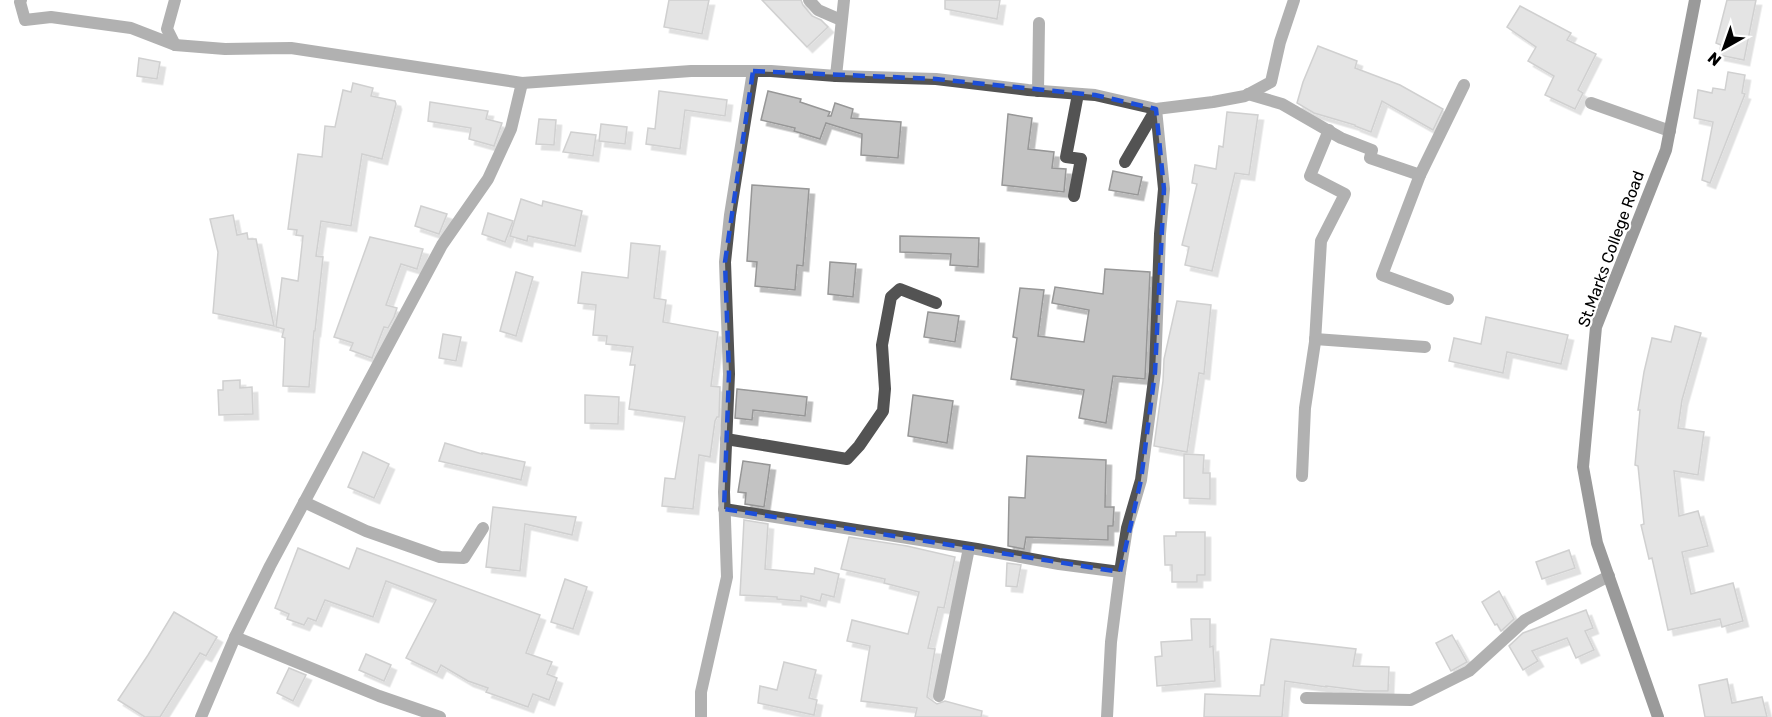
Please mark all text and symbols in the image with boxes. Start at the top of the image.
north arrow [1694,18,1754,78]
text: N [1704,48,1725,70]
street label: St.Marks College Road [1574,168,1648,330]

